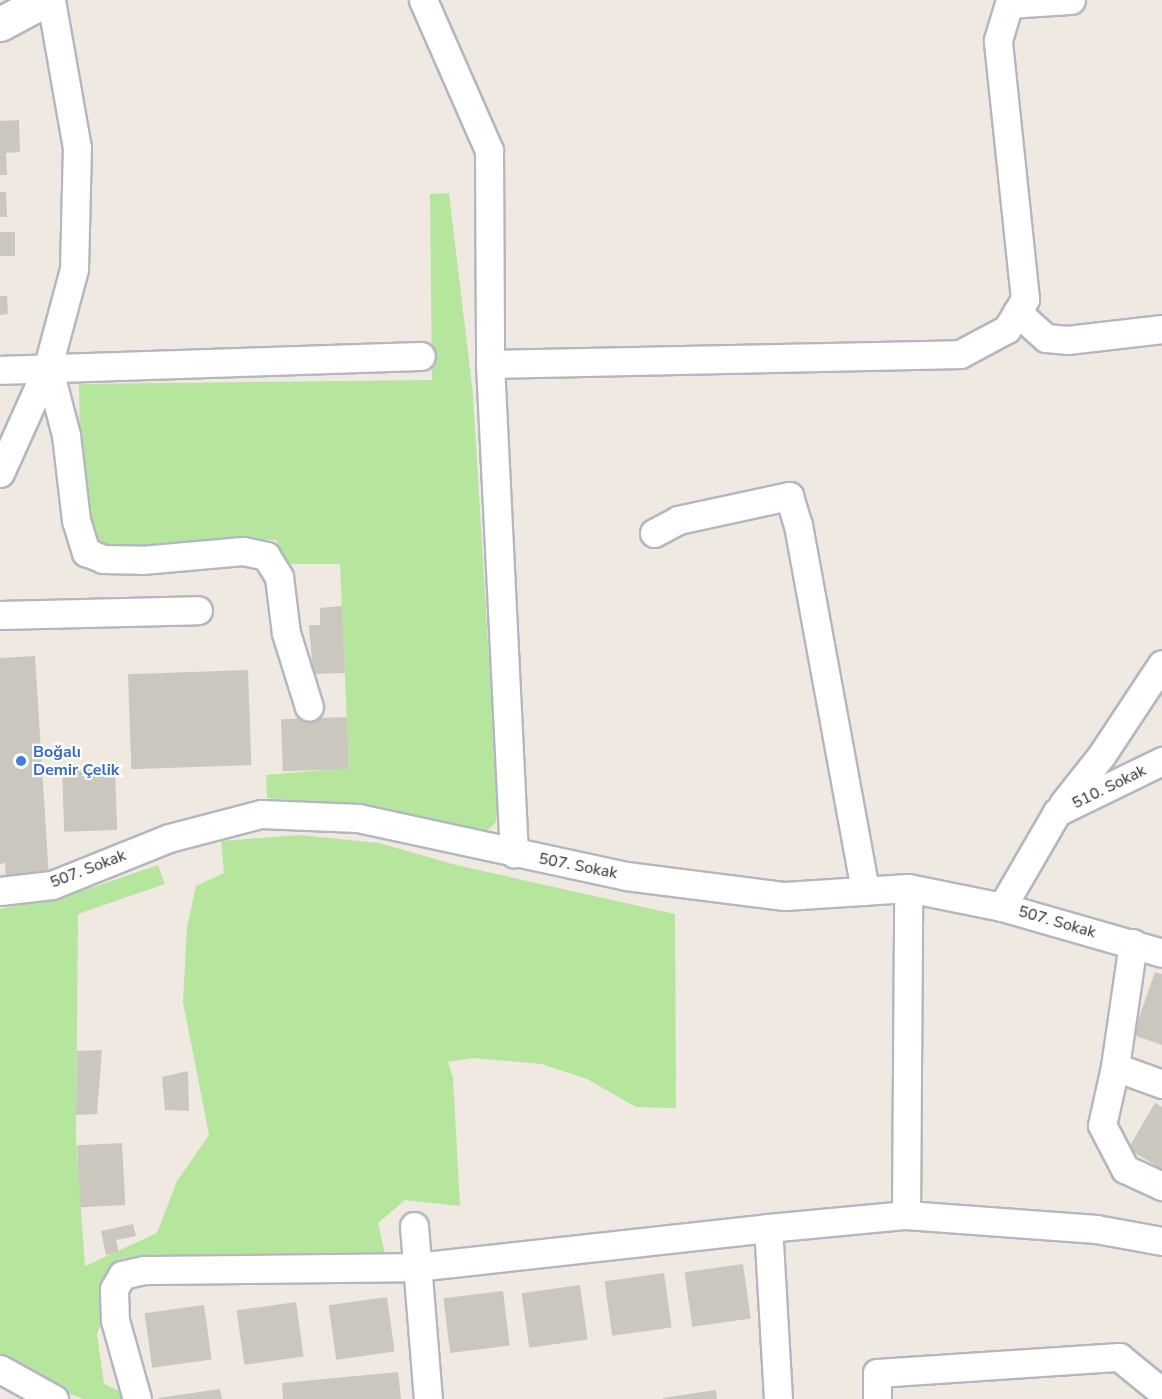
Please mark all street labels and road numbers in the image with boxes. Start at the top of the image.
street label: 510. Sokak [1069,761,1149,813]
street label: 507. Sokak [47,846,129,892]
street label: 507. Sokak [537,849,619,883]
street label: 507. Sokak [1016,902,1098,942]

